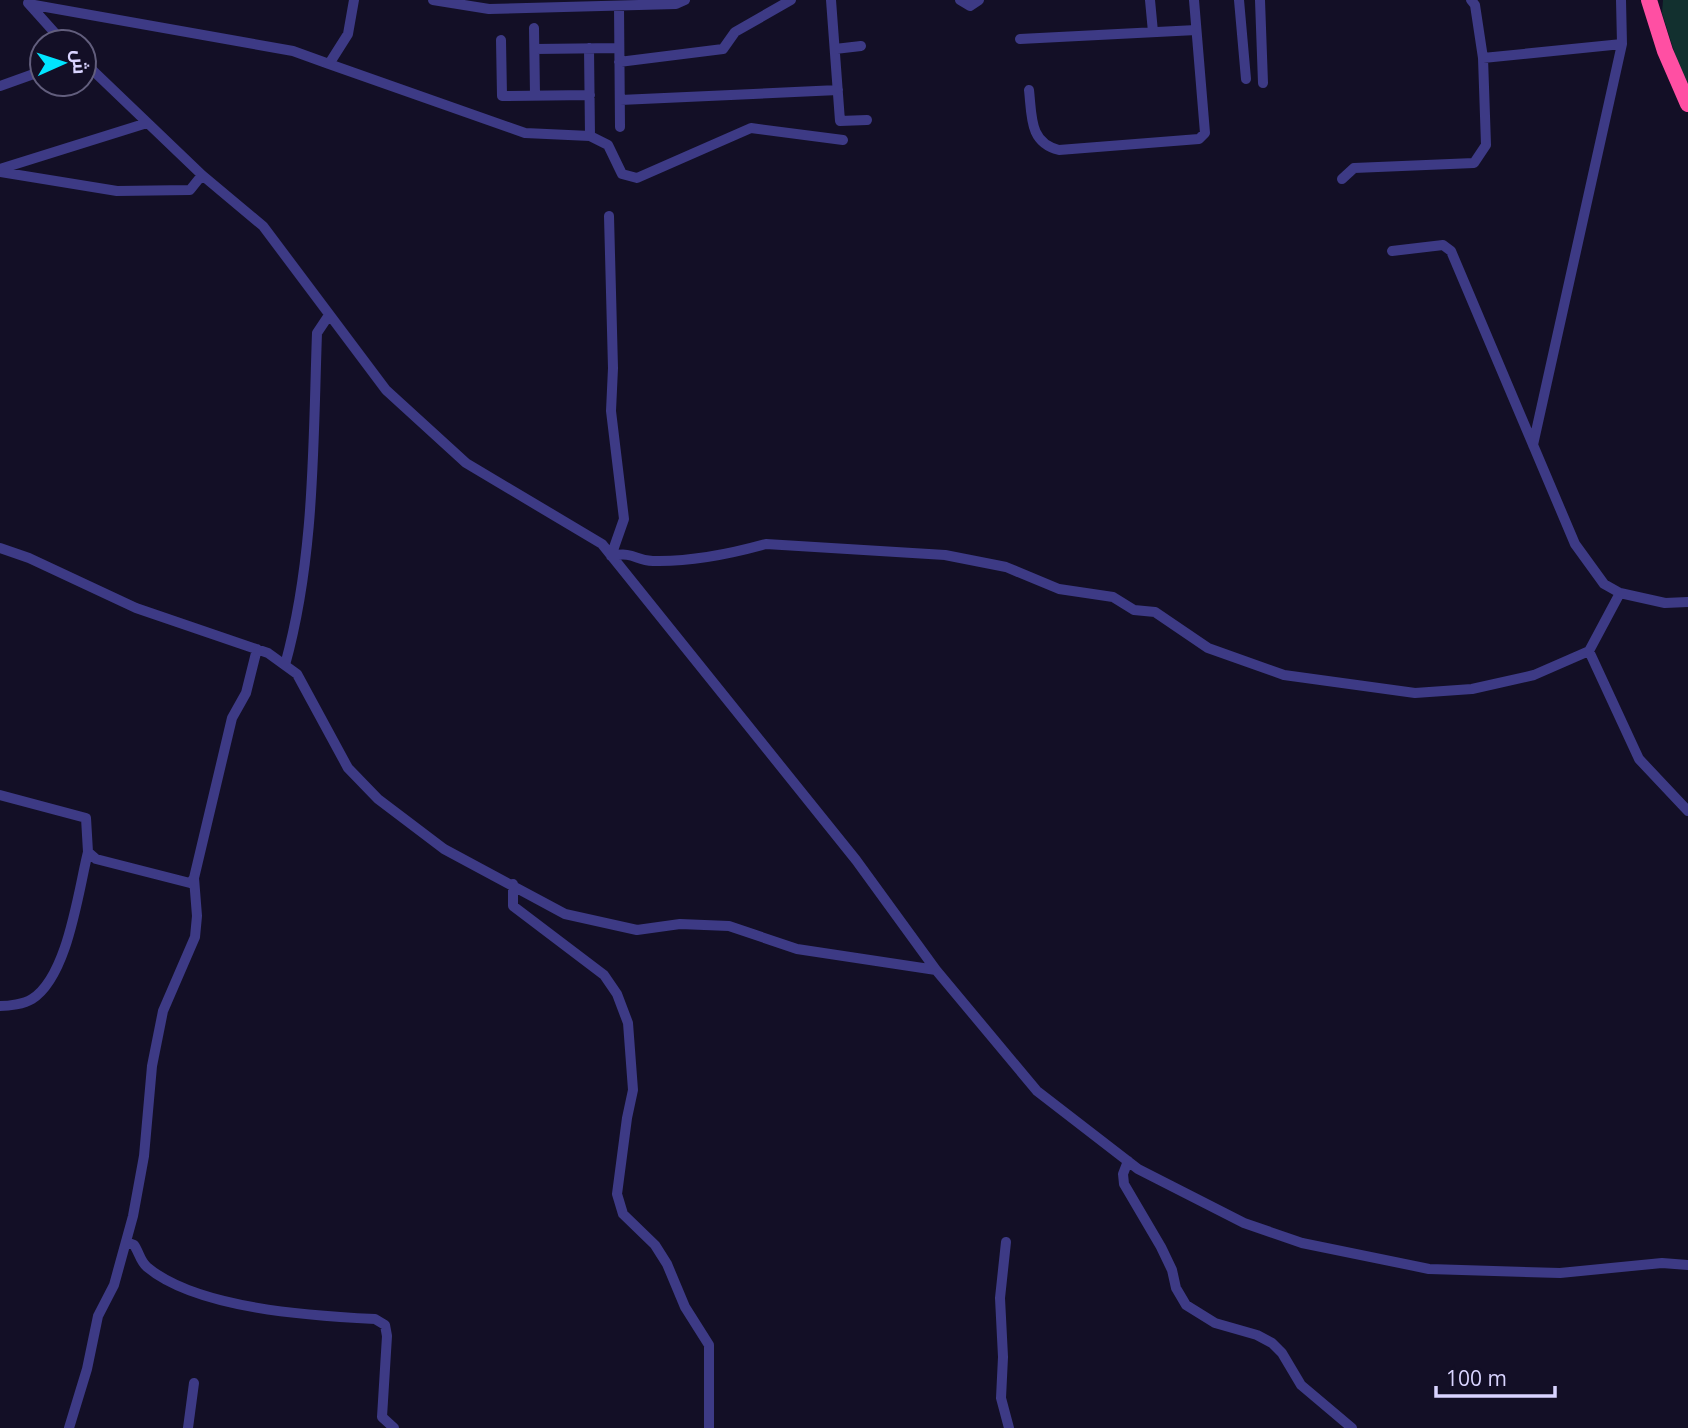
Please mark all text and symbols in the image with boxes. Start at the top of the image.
north arrow [28,28,98,98]
text: ش [66,49,94,75]
scale bar [1436,1354,1555,1398]
text: 100 m [1446,1364,1507,1392]

